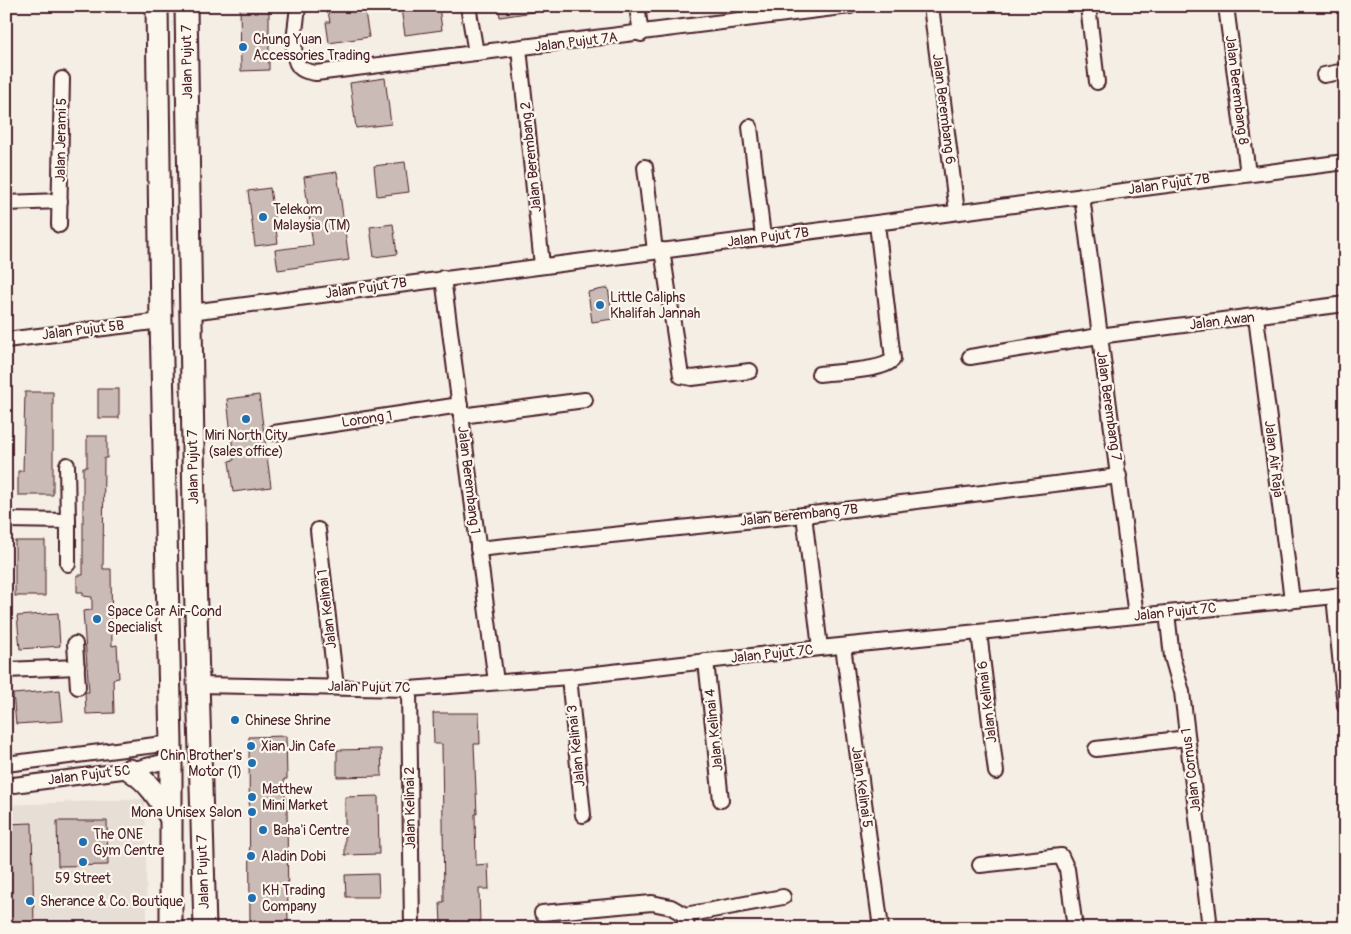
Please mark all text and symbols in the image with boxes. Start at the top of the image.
street label: Jalan Pujut 7 [178,24,196,99]
street label: Jalan Pujut 7A [534,28,618,56]
place label: Chung Yuan Accessories Trading [253,31,370,64]
street label: Jalan Berembang 8 [1222,34,1252,146]
marker: Chung Yuan Accessories Trading [237,41,249,53]
street label: Jalan Berembang 6 [929,53,959,165]
street label: Jalan Jerami 5 [52,98,70,182]
street label: Jalan Berembang 2 [517,101,545,213]
street label: Jalan Pujut 7B [1127,170,1211,198]
place label: Telekom Malaysia (TM) [273,201,351,234]
marker: Telekom Malaysia (TM) [257,211,269,223]
street label: Jalan Pujut 7B [726,224,810,250]
street label: Jalan Pujut 7B [324,274,408,302]
place label: Little Caliphs Khalifah Jannah [610,289,700,322]
marker: Little Caliphs Khalifah Jannah [594,299,606,311]
street label: Jalan Awan [1188,309,1256,333]
street label: Jalan Pujut 5B [41,317,125,343]
street label: Jalan Berembang 7 [1093,350,1125,463]
street label: Lorong 1 [341,407,393,431]
marker: Miri North City (sales office) [240,413,252,425]
street label: Jalan Air Raja [1261,419,1287,499]
street label: Jalan Berembang 1 [454,425,484,535]
place label: Miri North City (sales office) [204,427,288,460]
street label: Jalan Pujut 7 [184,429,202,504]
street label: Jalan Berembang 7B [739,500,859,530]
street label: Jalan Kelinai 1 [314,568,340,650]
street label: Jalan Pujut 7C [1133,599,1218,625]
place label: Space Car Air-Cond Specialist [107,603,222,636]
marker: Space Car Air-Cond Specialist [91,613,103,625]
street label: Jalan Pujut 7C [730,641,815,667]
street label: Jalan Kelinai 6 [974,660,1000,744]
street label: Jalan Pujut 7C [327,678,411,696]
street label: Jalan Kelinai 4 [701,688,727,772]
street label: Jalan Kelinai 3 [563,704,589,788]
place label: Chinese Shrine [245,712,331,729]
marker: Chinese Shrine [229,714,241,726]
street label: Jalan Cornus 1 [1177,727,1205,813]
place label: Xian Jin Cafe [261,738,335,755]
marker: Xian Jin Cafe [245,740,257,752]
street label: Jalan Kelinai 5 [848,745,876,829]
place label: Chin Brother's Motor (1) [160,747,243,780]
marker: Chin Brother's Motor (1) [246,757,258,769]
street label: Jalan Pujut 5C [47,761,132,789]
street label: Jalan Kelinai 2 [401,766,419,849]
place label: Matthew Mini Market [262,781,328,814]
marker: Matthew Mini Market [246,791,258,803]
place label: Mona Unisex Salon [131,804,242,821]
marker: Mona Unisex Salon [246,806,258,818]
place label: Baha'i Centre [273,822,349,839]
marker: Baha'i Centre [257,824,269,836]
place label: The ONE Gym Centre [93,826,164,859]
street label: Jalan Pujut 7 [193,834,213,910]
marker: The ONE Gym Centre [77,836,89,848]
place label: Aladin Dobi [261,848,326,865]
marker: Aladin Dobi [245,850,257,862]
marker: 59 Street [77,856,89,868]
place label: 59 Street [55,870,111,887]
place label: KH Trading Company [262,882,325,915]
marker: KH Trading Company [246,892,258,904]
place label: Sherance & Co. Boutique [40,893,183,910]
marker: Sherance & Co. Boutique [24,895,36,907]

